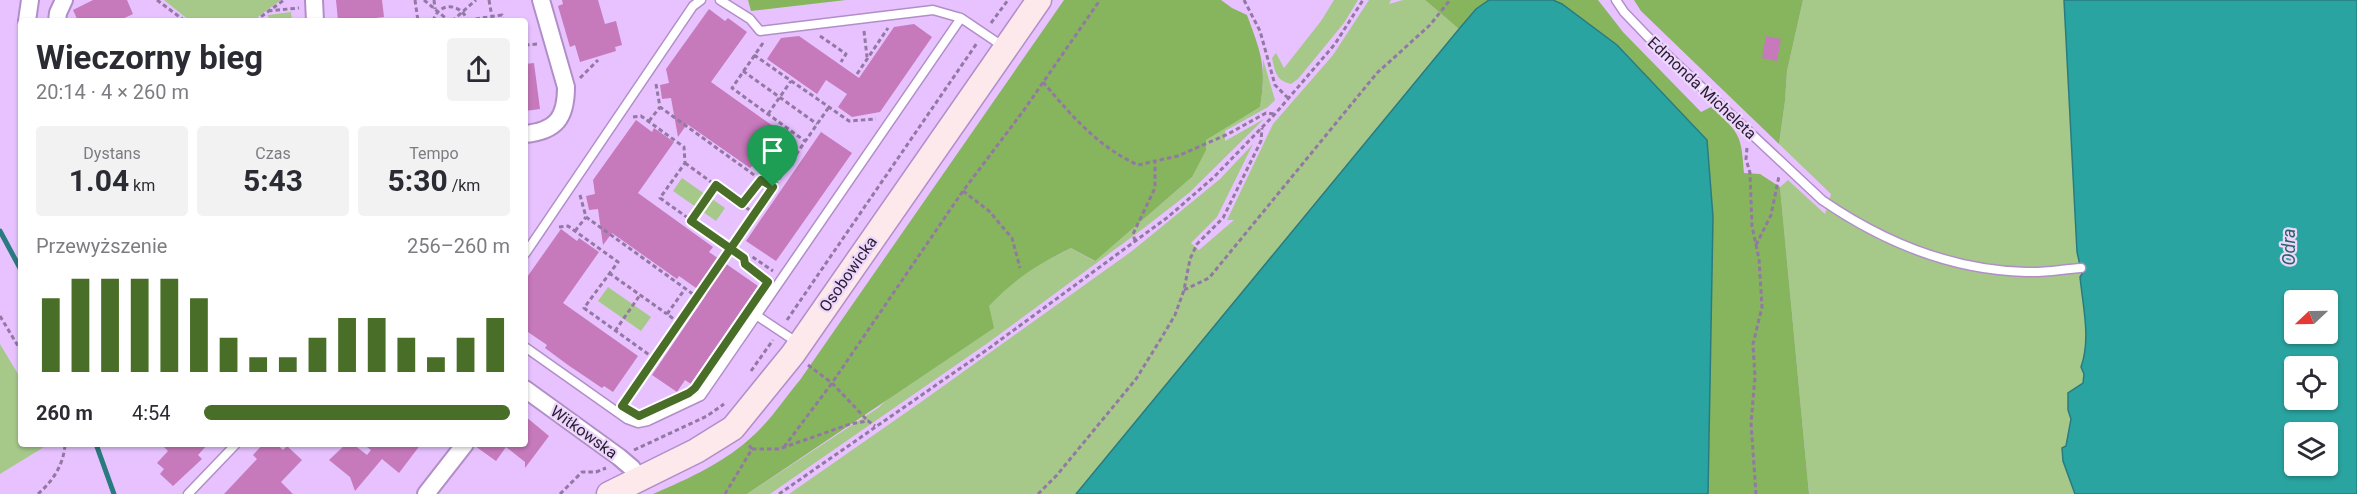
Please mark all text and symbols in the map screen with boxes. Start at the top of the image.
street label: Edmonda Micheleta [1644,33,1760,143]
text: Wieczorny bieg [36,38,263,77]
button: share [447,38,510,101]
text: 20:14 · 4 × 260 m [36,80,189,104]
pin [747,125,798,187]
icon: arrive [756,134,789,167]
text: Dystans [83,144,141,163]
text: Czas [255,144,291,163]
text: Tempo [409,144,459,163]
text: 1.04 [69,163,129,198]
text: 5:43 [243,163,303,198]
text: 5:30 [388,163,448,198]
text: km [129,176,155,195]
text: /km [448,176,480,195]
water label: Odra [2278,229,2299,265]
street label: Osobowicka [815,233,881,315]
text: Przewyższenie [36,234,167,258]
text: 256–260 m [407,234,510,258]
north arrow [2284,290,2338,344]
map controls [2284,290,2338,476]
button: locate [2284,356,2338,410]
text: 260 m [36,401,93,425]
text: 4:54 [132,401,171,425]
street label: Witkowska [547,401,621,463]
button: layers [2284,422,2338,476]

